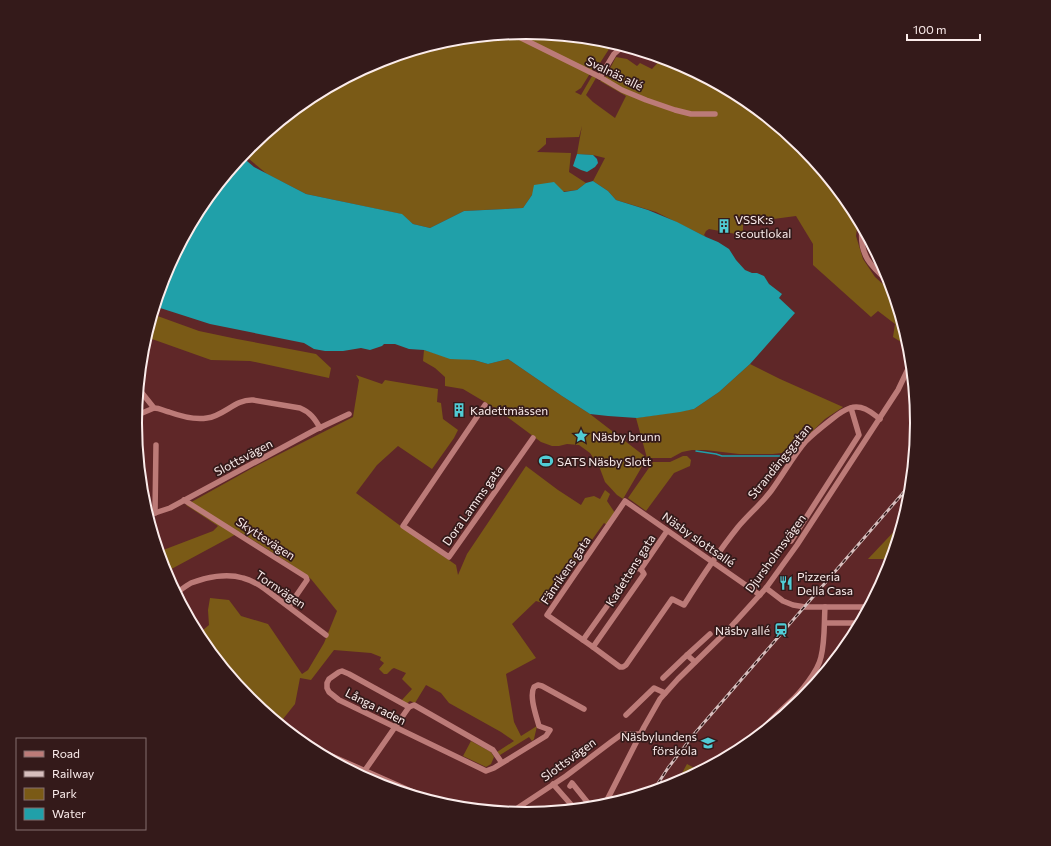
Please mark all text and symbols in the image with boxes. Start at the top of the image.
scale bar [907,16,980,42]
text: 100 m [913,22,947,36]
street label: Svalnäs allé [584,53,646,93]
place label: VSSK:s scoutlokal [735,212,791,240]
building icon: VSSK:s scoutlokal [716,218,732,234]
building icon: Kadettmässen [451,402,467,418]
place label: Kadettmässen [470,403,548,417]
street label: Strandängsgatan [744,421,814,501]
place icon: Näsby brunn [573,428,589,444]
place label: Näsby brunn [592,429,661,443]
street label: Slottsvägen [211,436,275,478]
sports icon: SATS Näsby Slott [538,453,554,469]
place label: SATS Näsby Slott [557,454,652,468]
street label: Dora Lamms gata [439,462,505,548]
street label: Näsby slottsallé [660,509,738,569]
street label: Djursholmsvägen [742,511,808,595]
street label: Skyttevägen [234,514,298,562]
street label: Kadettens gata [602,531,658,609]
street label: Fänrikens gata [537,533,593,607]
street label: Tornvägen [253,567,309,611]
place label: Pizzeria Della Casa [797,569,853,597]
restaurant icon: Pizzeria Della Casa [778,575,794,591]
station icon: Näsby allé [773,622,789,638]
place label: Näsby allé [715,623,770,637]
street label: Långa raden [343,685,409,727]
place label: Näsbylundens förskola [621,729,697,757]
street label: Slottsvägen [538,734,598,784]
school or university icon: Näsbylundens förskola [700,735,716,751]
legend [16,738,146,830]
text: Road [52,746,80,760]
text: Railway [52,766,94,780]
text: Park [52,786,78,800]
text: Water [52,806,86,820]

